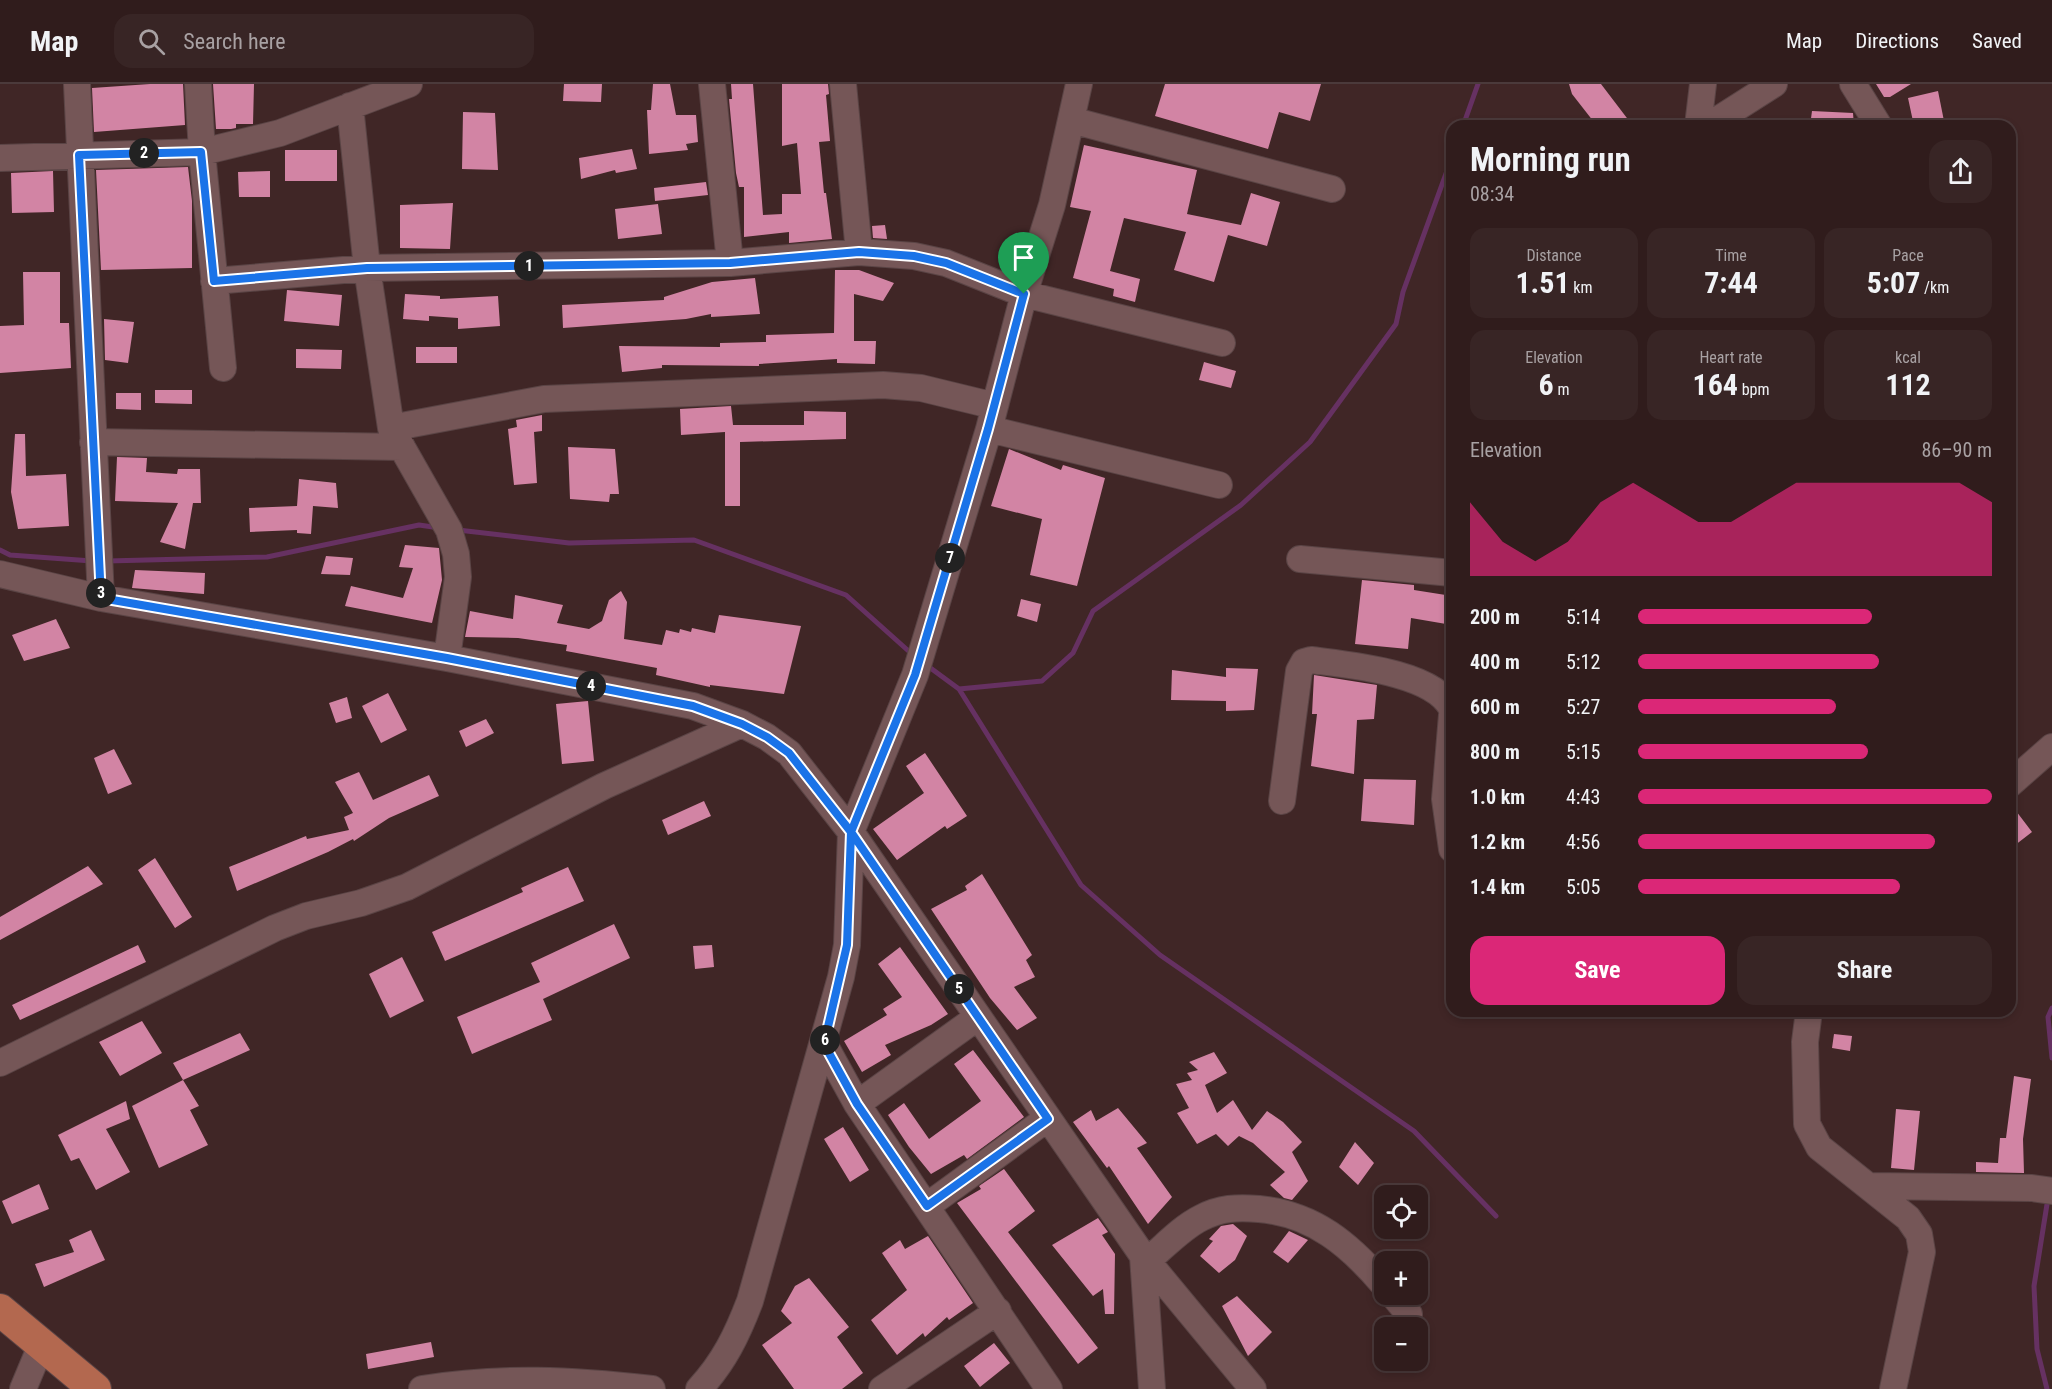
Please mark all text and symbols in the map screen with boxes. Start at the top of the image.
search box [114,14,534,68]
text: Map [30,25,78,58]
icon: search [135,25,168,58]
text: Search here [183,29,286,54]
text: Map [1786,29,1822,53]
text: Directions [1855,29,1939,53]
text: Saved [1972,29,2022,53]
pin: 2 [129,138,159,168]
text: Morning run [1470,140,1631,179]
button: share [1929,140,1992,203]
text: 2 [140,143,148,162]
text: 08:34 [1470,182,1514,206]
pin [998,232,1049,294]
icon: arrive [1007,241,1040,274]
text: Distance [1526,246,1582,265]
text: Time [1715,246,1747,265]
text: Pace [1892,246,1924,265]
pin: 1 [514,251,544,281]
text: 1 [525,256,533,275]
text: 1.51 [1515,265,1570,300]
text: 7:44 [1704,265,1758,300]
text: 5:07 [1867,265,1920,300]
text: km [1570,278,1593,297]
text: /km [1920,278,1949,297]
text: Elevation [1525,348,1583,367]
text: Heart rate [1699,348,1763,367]
text: kcal [1895,348,1921,367]
text: 6 [1539,367,1554,402]
text: 164 [1693,367,1738,402]
text: 112 [1885,367,1931,402]
text: m [1554,380,1569,399]
text: bpm [1738,380,1769,399]
text: Elevation [1470,438,1542,462]
text: 86–90 m [1921,438,1992,462]
pin: 7 [935,543,965,573]
text: 7 [946,548,954,567]
pin: 3 [86,578,116,608]
text: 3 [97,583,105,602]
text: 200 m [1470,605,1520,629]
text: 5:14 [1566,605,1600,629]
text: 400 m [1470,650,1520,674]
text: 5:12 [1566,650,1600,674]
pin: 4 [576,671,606,701]
text: 4 [587,676,595,695]
text: 600 m [1470,695,1520,719]
text: 5:27 [1566,695,1600,719]
text: 800 m [1470,740,1520,764]
text: 5:15 [1566,740,1600,764]
text: 1.0 km [1470,785,1525,809]
text: 4:43 [1566,785,1600,809]
text: 1.2 km [1470,830,1525,854]
text: 4:56 [1566,830,1600,854]
text: 1.4 km [1470,875,1525,899]
text: 5:05 [1566,875,1600,899]
button: Save [1470,936,1725,1005]
button: Share [1737,936,1992,1005]
pin: 5 [944,974,974,1004]
text: 5 [955,979,963,998]
pin: 6 [810,1025,840,1055]
text: 6 [821,1030,829,1049]
map controls [1374,1185,1428,1371]
button: locate [1374,1185,1428,1239]
button: + [1374,1251,1428,1305]
button: − [1374,1317,1428,1371]

